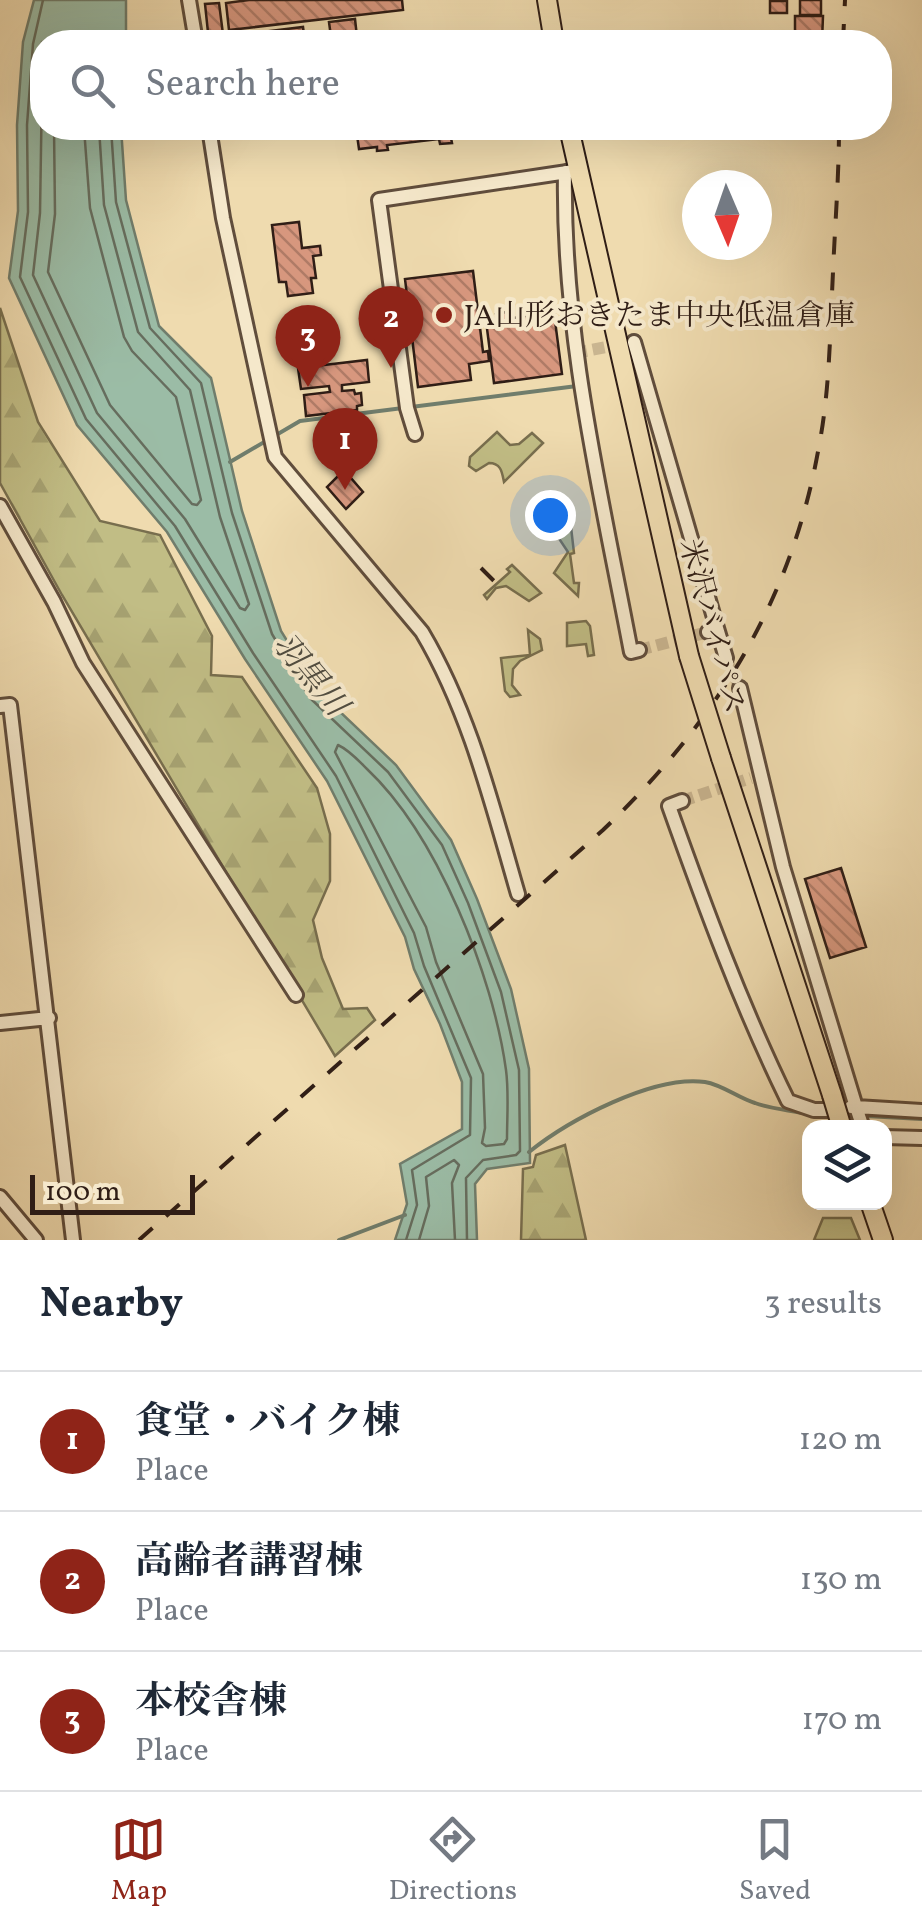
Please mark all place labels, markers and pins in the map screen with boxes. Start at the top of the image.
pin: 2 [358,286,424,368]
place label: JA山形おきたま中央低温倉庫 [464,296,855,338]
pin: 3 [276,304,340,387]
marker: JA山形おきたま中央低温倉庫 [433,304,455,326]
pin: 1 [312,408,378,490]

